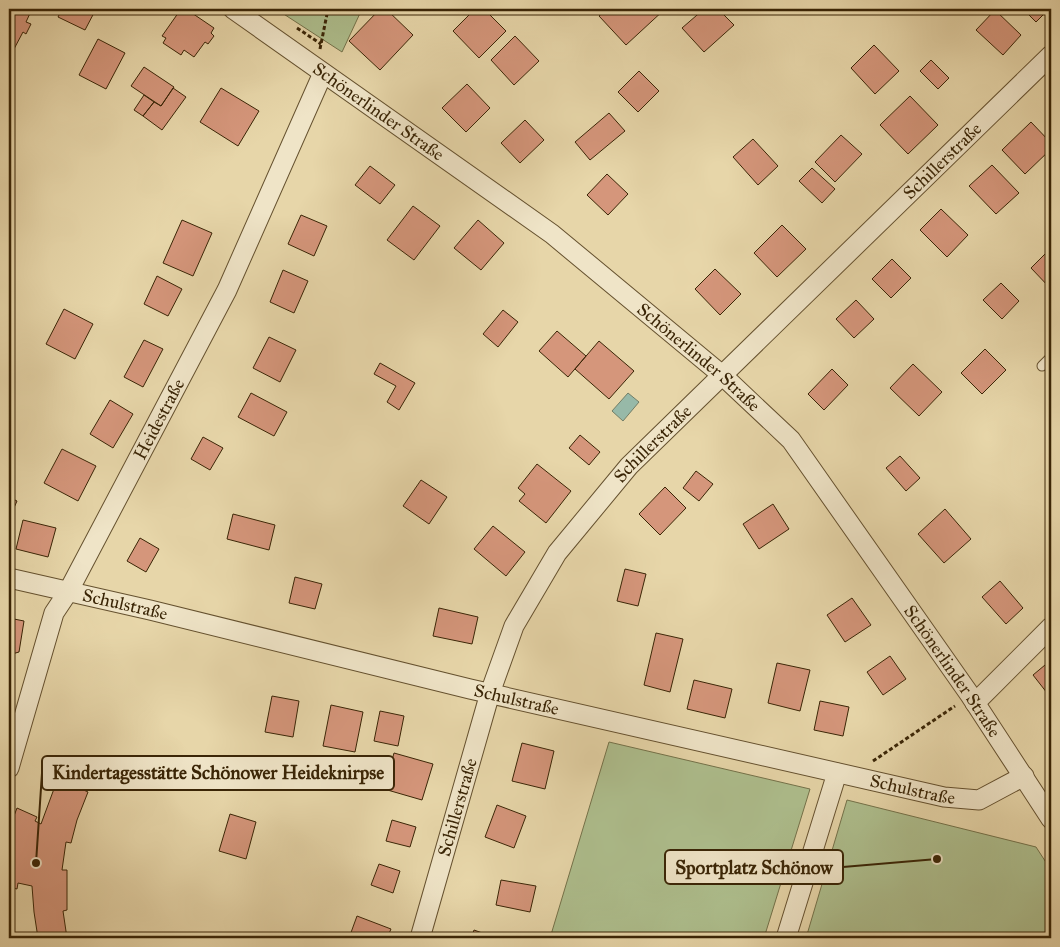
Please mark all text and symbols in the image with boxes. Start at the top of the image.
street label: Schönerlinder Straße [308,58,448,165]
street label: Schillerstraße [898,118,986,204]
street label: Schönerlinder Straße [633,298,765,416]
street label: Heidestraße [129,375,189,463]
street label: Schillerstraße [609,400,696,487]
street label: Schulstraße [80,584,170,625]
street label: Schönerlinder Straße [899,601,1006,741]
street label: Schulstraße [472,679,561,720]
callout: Kindertagesstätte Schönower Heideknirpse [42,756,394,790]
street label: Schillerstraße [433,756,482,859]
text: Kindertagesstätte Schönower Heideknirpse [52,761,384,785]
street label: Schulstraße [868,769,956,809]
callout: Sportplatz Schönow [665,850,843,884]
text: Sportplatz Schönow [675,856,834,880]

